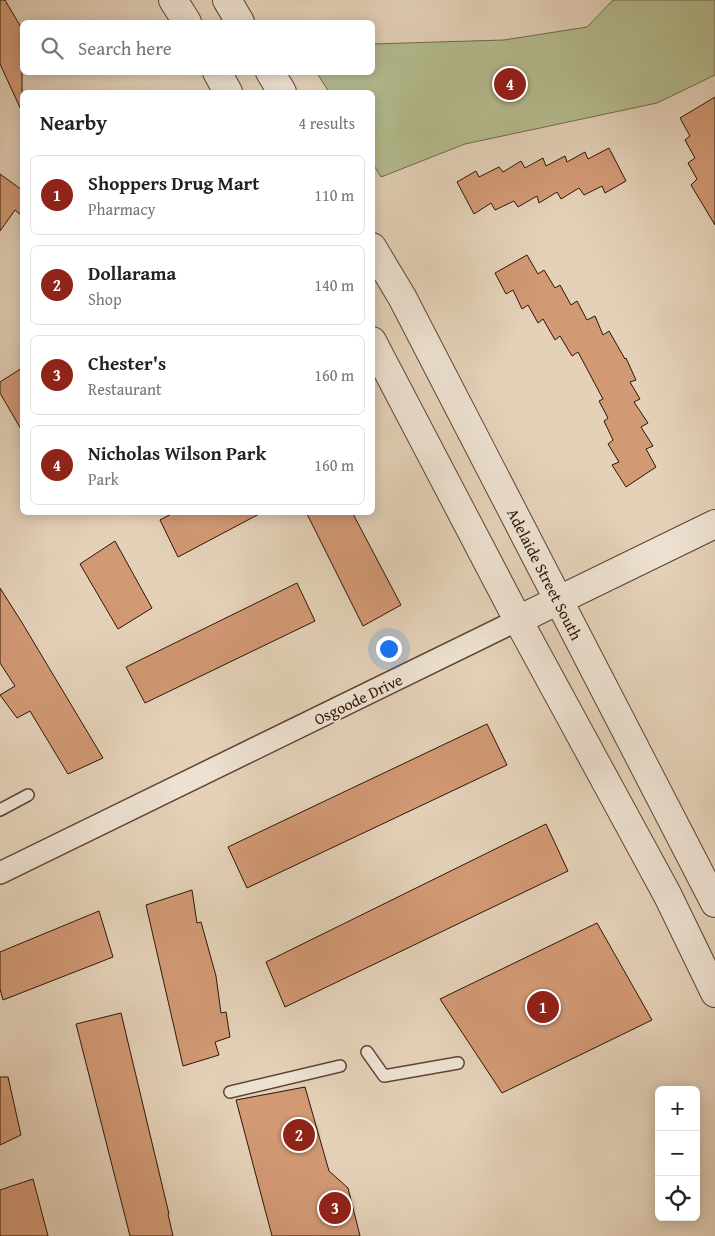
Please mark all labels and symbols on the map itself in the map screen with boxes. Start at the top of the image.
pin: 4 [494,65,526,103]
street label: Adelaide Street South [501,504,589,644]
your location [376,636,402,662]
street label: Osgoode Drive [310,667,406,731]
pin: 1 [527,988,559,1026]
pin: 2 [283,1116,315,1154]
pin: 3 [319,1189,351,1227]

